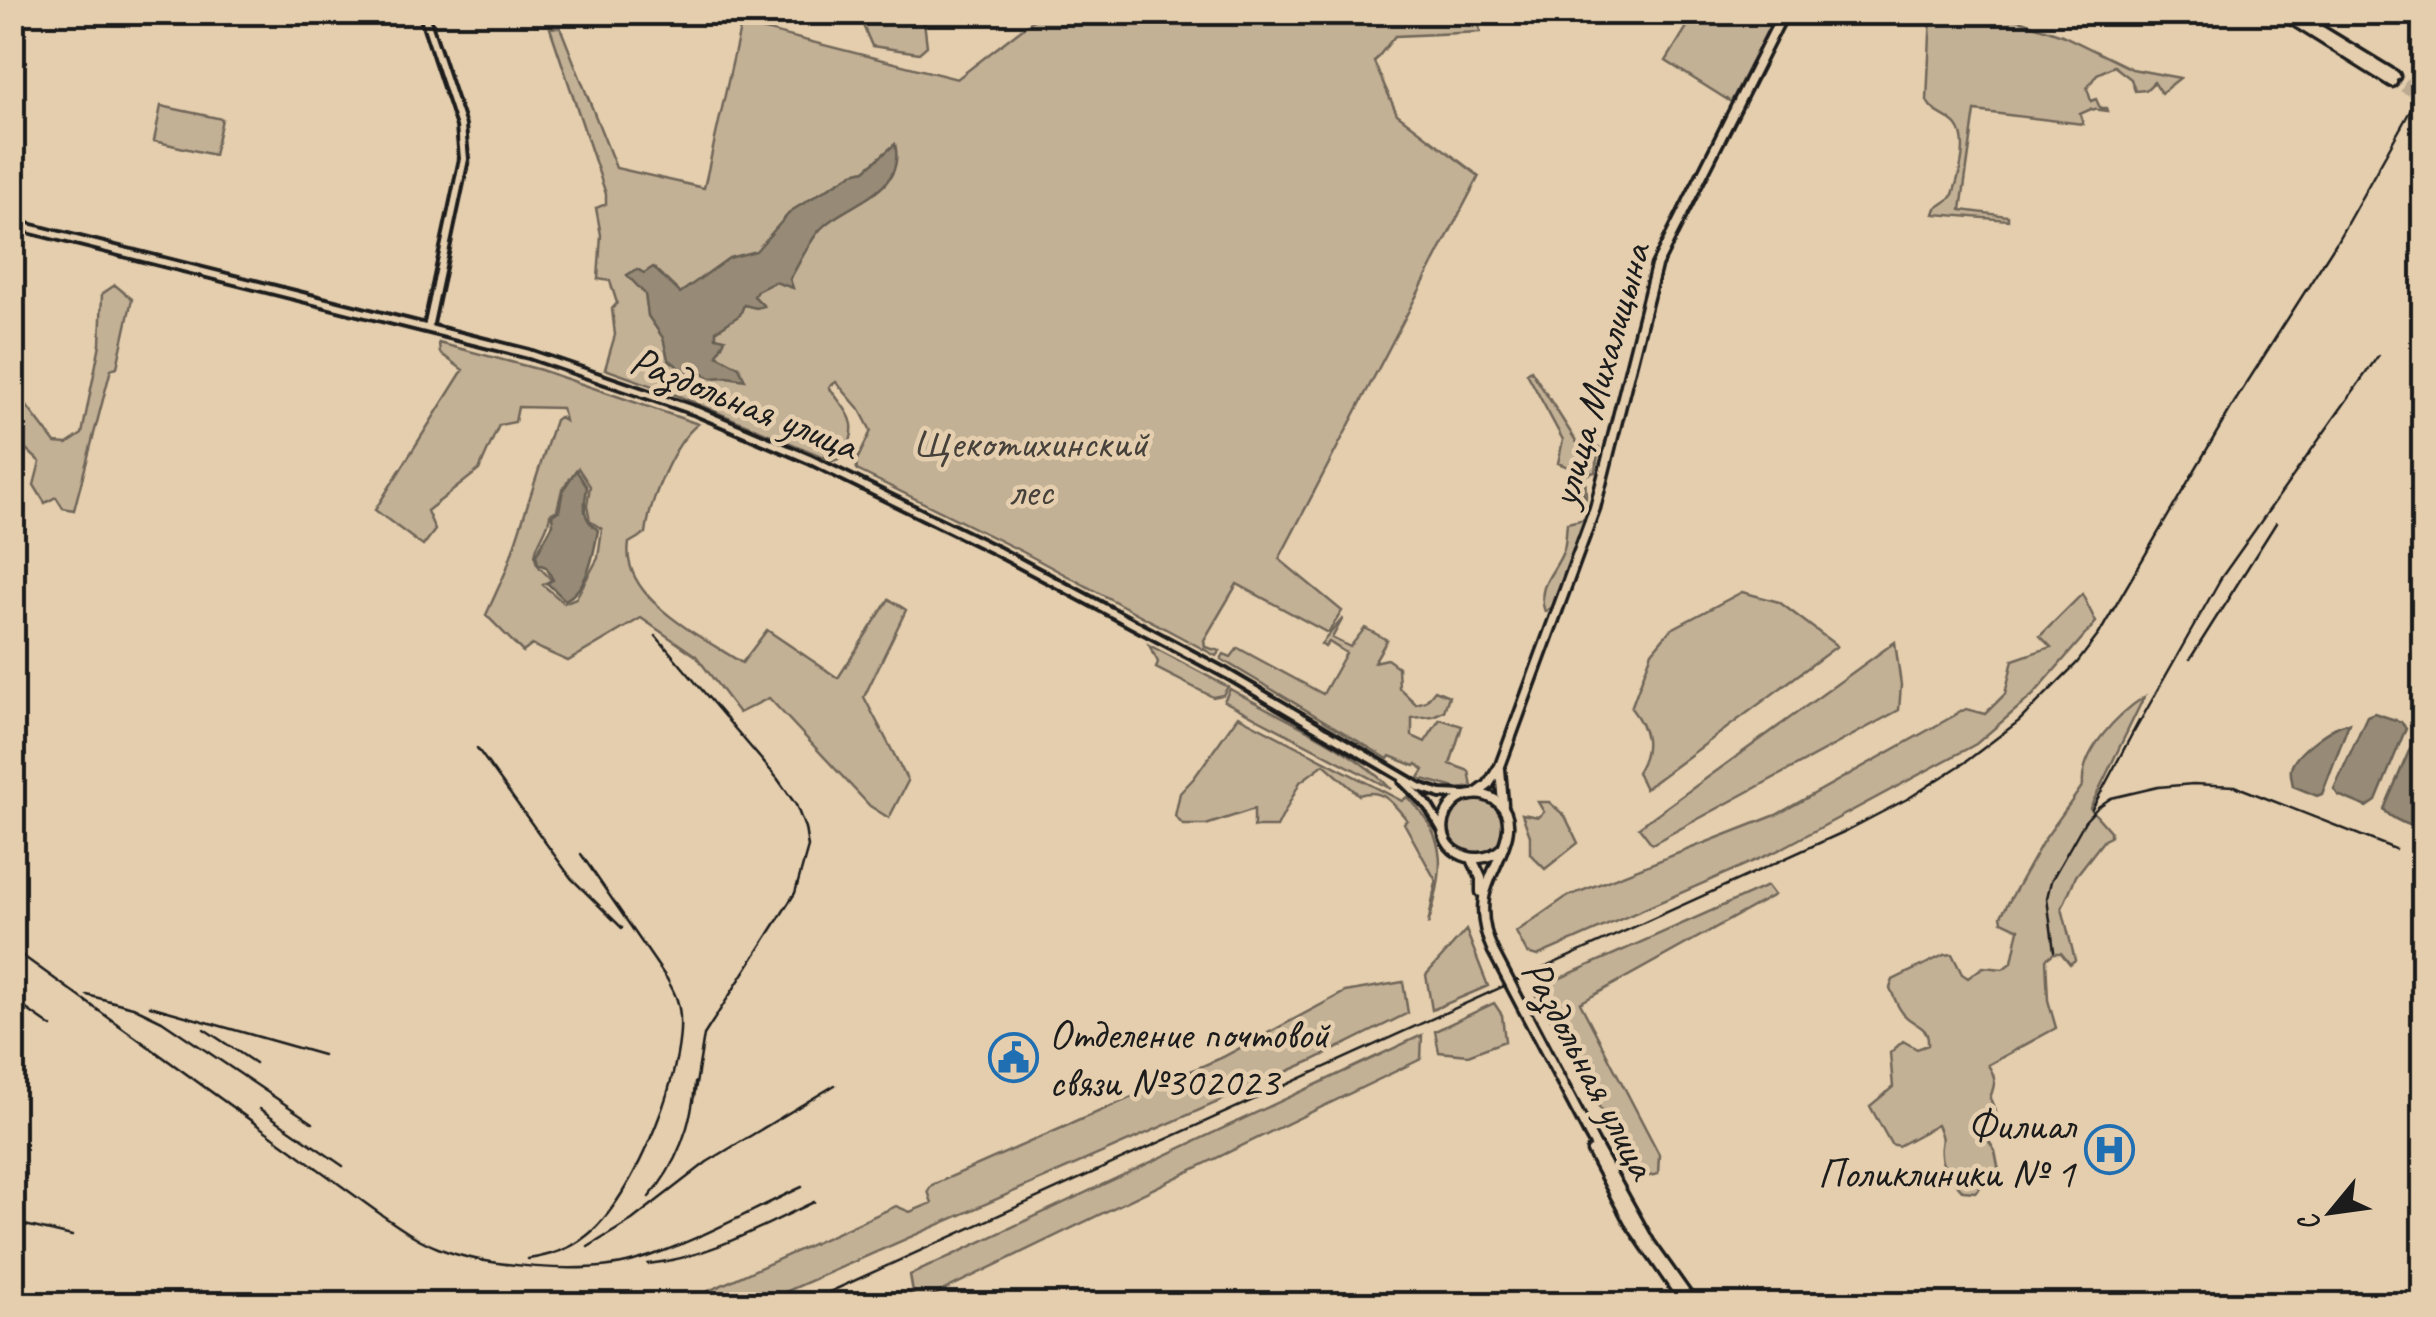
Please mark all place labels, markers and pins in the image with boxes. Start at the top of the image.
place label: Отделение почтовой связи №302023 [1049,1008,1331,1109]
public building icon: Отделение почтовой связи №302023 [988,1032,1040,1084]
place label: Филиал Поликлиники № 1 [1818,1099,2078,1200]
hospital icon: Филиал Поликлиники № 1 [2084,1123,2136,1175]

